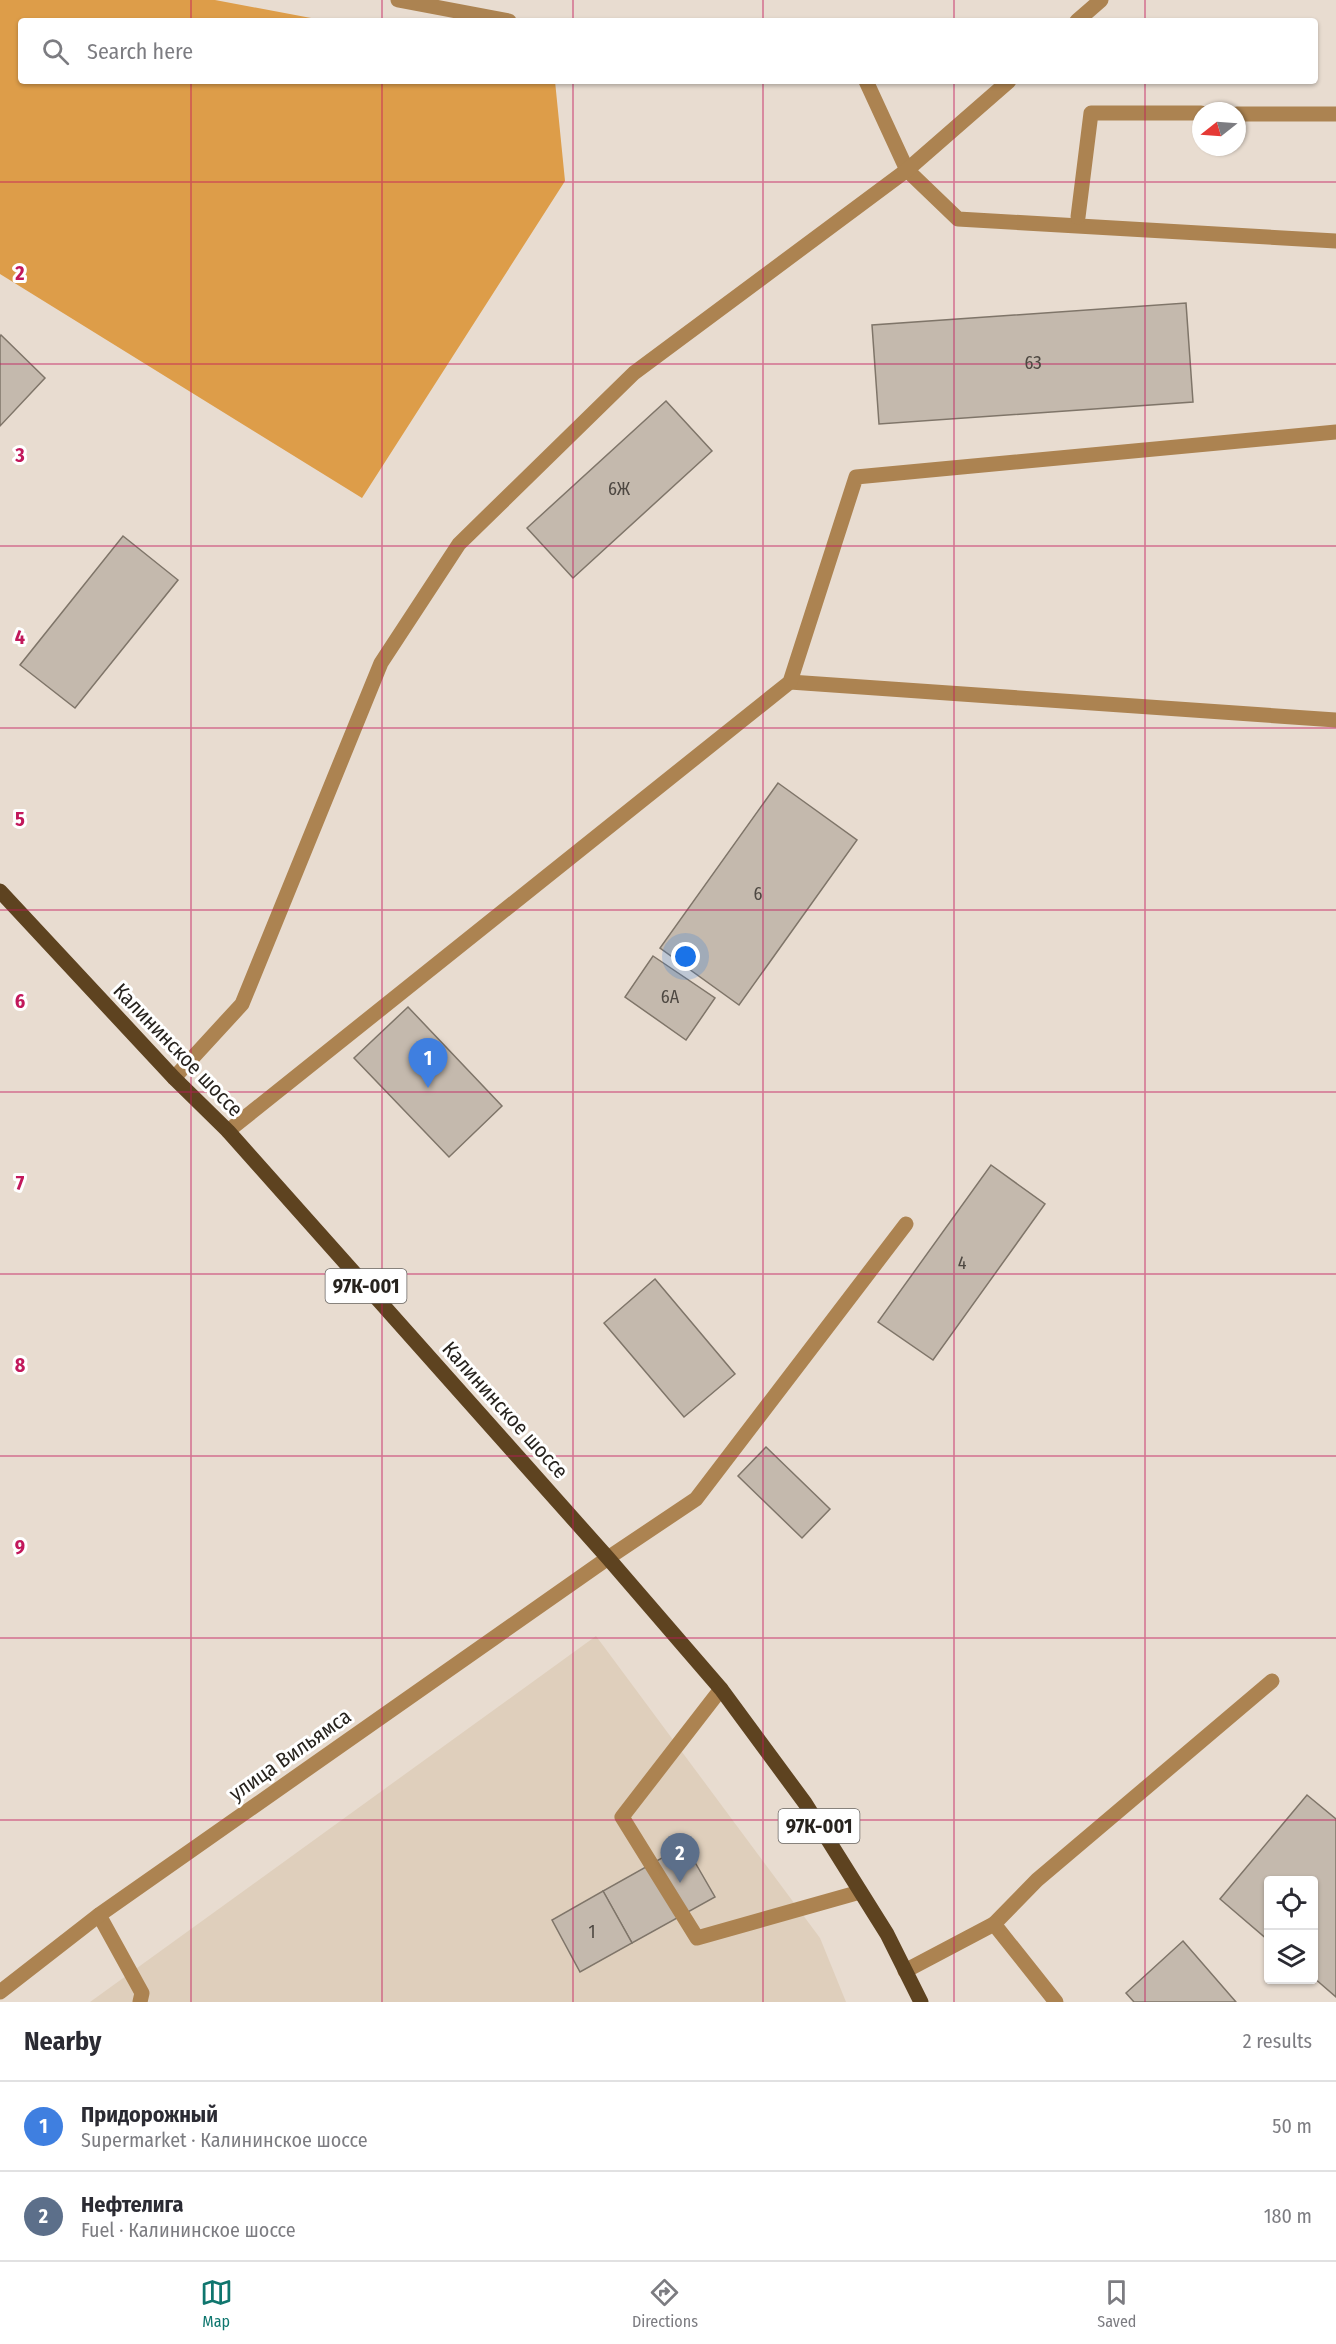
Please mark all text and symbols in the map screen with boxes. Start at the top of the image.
search box [18,18,1318,84]
icon: search [39,35,72,68]
text: Search here [87,38,193,65]
north arrow [1192,102,1246,156]
text: 2 [14,261,25,285]
house number: 6З [1024,352,1042,374]
text: 3 [14,443,25,467]
house number: 6Ж [608,478,631,500]
text: 4 [15,625,25,649]
text: 5 [15,807,25,831]
house number: 6 [754,883,763,905]
your location [671,942,700,971]
street label: Калининское шоссе [108,978,248,1122]
house number: 6А [661,986,680,1008]
text: 6 [15,989,25,1013]
pin: 1 [408,1038,448,1088]
text: 7 [16,1171,25,1195]
house number: 4 [958,1252,967,1274]
road number: 97К-001 [326,1269,406,1303]
street label: Калининское шоссе [437,1336,573,1484]
text: 8 [15,1353,26,1377]
text: 9 [15,1535,25,1559]
street label: улица Вильямса [224,1703,356,1807]
road number: 97К-001 [778,1809,860,1843]
pin: 2 [660,1834,700,1883]
map controls [1264,1876,1318,1984]
button: locate [1264,1876,1318,1930]
house number: 1 [588,1921,596,1943]
button: layers [1264,1930,1318,1984]
text: Nearby [24,2026,101,2057]
text: 2 results [1243,2029,1312,2053]
text: Придорожный [81,2101,218,2128]
text: 1 [39,2114,48,2138]
text: 50 m [1272,2114,1312,2138]
text: Supermarket · Калининское шоссе [81,2128,368,2152]
text: Нефтелига [81,2191,183,2218]
text: 2 [39,2204,48,2228]
text: 180 m [1264,2204,1312,2228]
text: Fuel · Калининское шоссе [81,2218,296,2242]
tab: Map [200,2276,233,2331]
tab: Directions [632,2276,698,2331]
tab: Saved [1097,2276,1136,2331]

